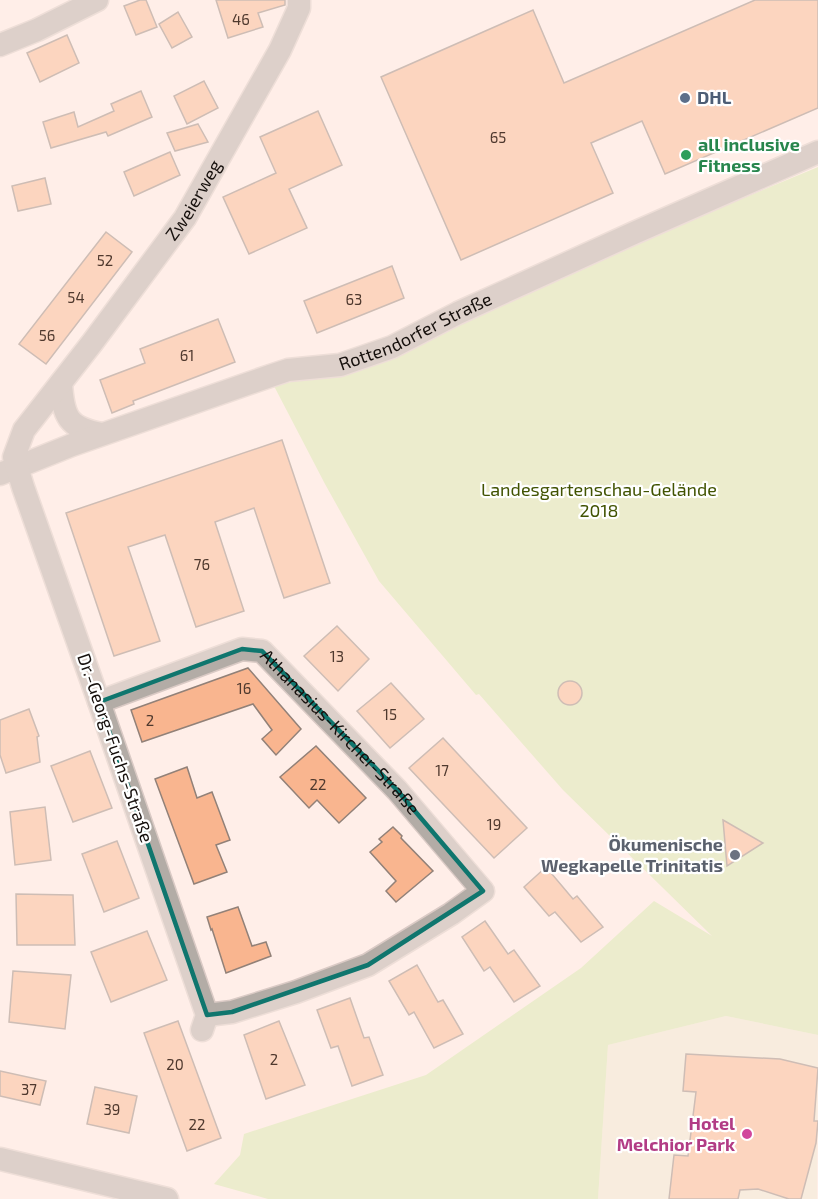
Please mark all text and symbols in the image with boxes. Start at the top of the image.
house number: 46 [232,10,250,28]
place label: DHL [697,86,732,108]
marker: DHL [678,91,692,105]
house number: 65 [490,128,506,146]
place label: all inclusive Fitness [698,133,800,176]
marker: all inclusive Fitness [679,148,693,162]
street label: Zweierweg [160,156,226,244]
house number: 52 [97,251,113,269]
street label: Rottendorfer Straße [336,287,495,375]
house number: 54 [67,288,85,306]
house number: 63 [346,290,362,308]
house number: 56 [39,326,55,344]
house number: 61 [180,346,194,364]
park label: Landesgartenschau-Gelände 2018 [481,478,717,521]
house number: 76 [194,555,210,573]
street label: Athanasius-Kircher-Straße [256,644,425,819]
house number: 13 [330,647,344,665]
street label: Dr.-Georg-Fuchs-Straße [73,650,159,845]
house number: 16 [237,679,251,697]
house number: 15 [383,705,397,723]
house number: 2 [146,711,154,729]
house number: 17 [435,761,449,779]
house number: 22 [310,775,326,793]
house number: 19 [487,815,501,833]
place label: Ökumenische Wegkapelle Trinitatis [541,833,723,876]
marker: Ökumenische Wegkapelle Trinitatis [728,848,742,862]
house number: 2 [270,1050,278,1068]
house number: 20 [166,1055,184,1073]
house number: 37 [21,1080,37,1098]
house number: 39 [104,1100,120,1118]
place label: Hotel Melchior Park [617,1112,735,1155]
house number: 22 [189,1115,205,1133]
marker: Hotel Melchior Park [740,1127,754,1141]

